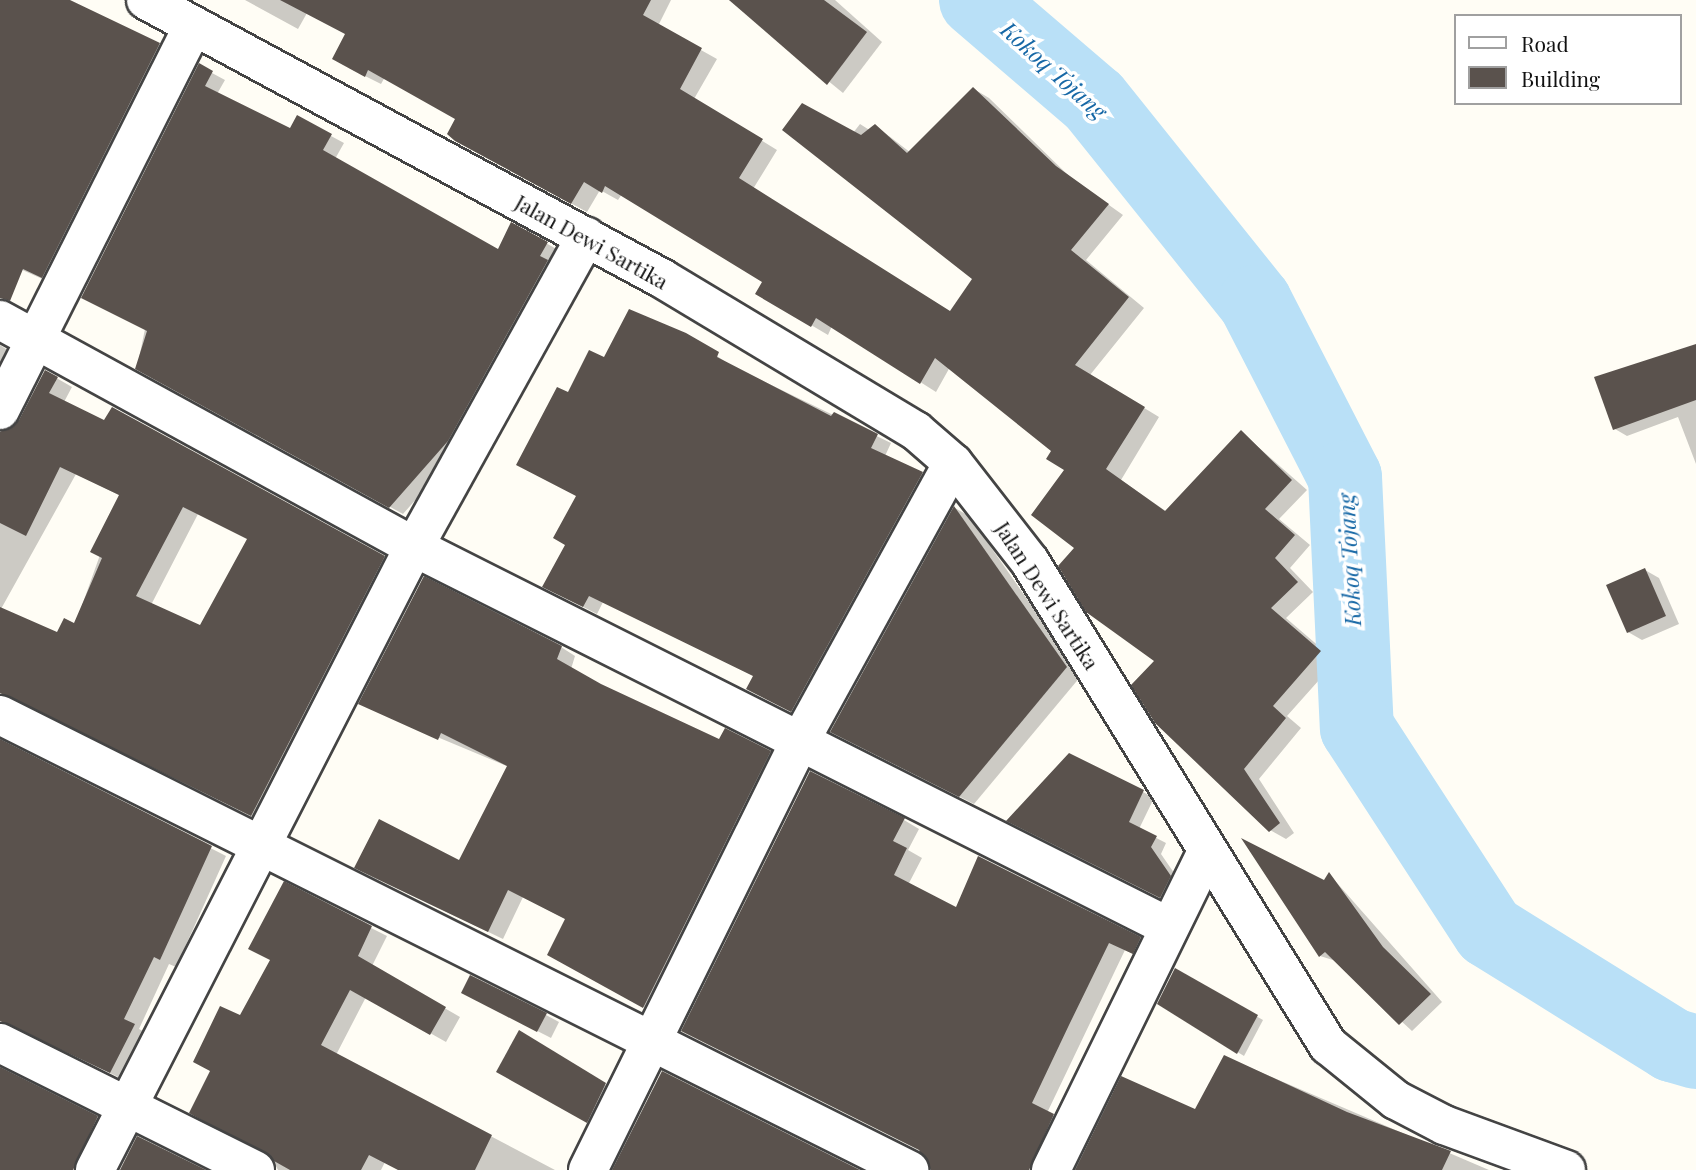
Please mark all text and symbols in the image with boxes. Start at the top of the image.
legend [1454,14,1682,105]
water label: Kokoq Tojang [996,15,1112,125]
text: Road [1521,29,1569,57]
text: Building [1521,64,1600,92]
street label: Jalan Dewi Sartika [511,189,673,293]
water label: Kokoq Tojang [1332,493,1366,627]
street label: Jalan Dewi Sartika [991,516,1105,674]

